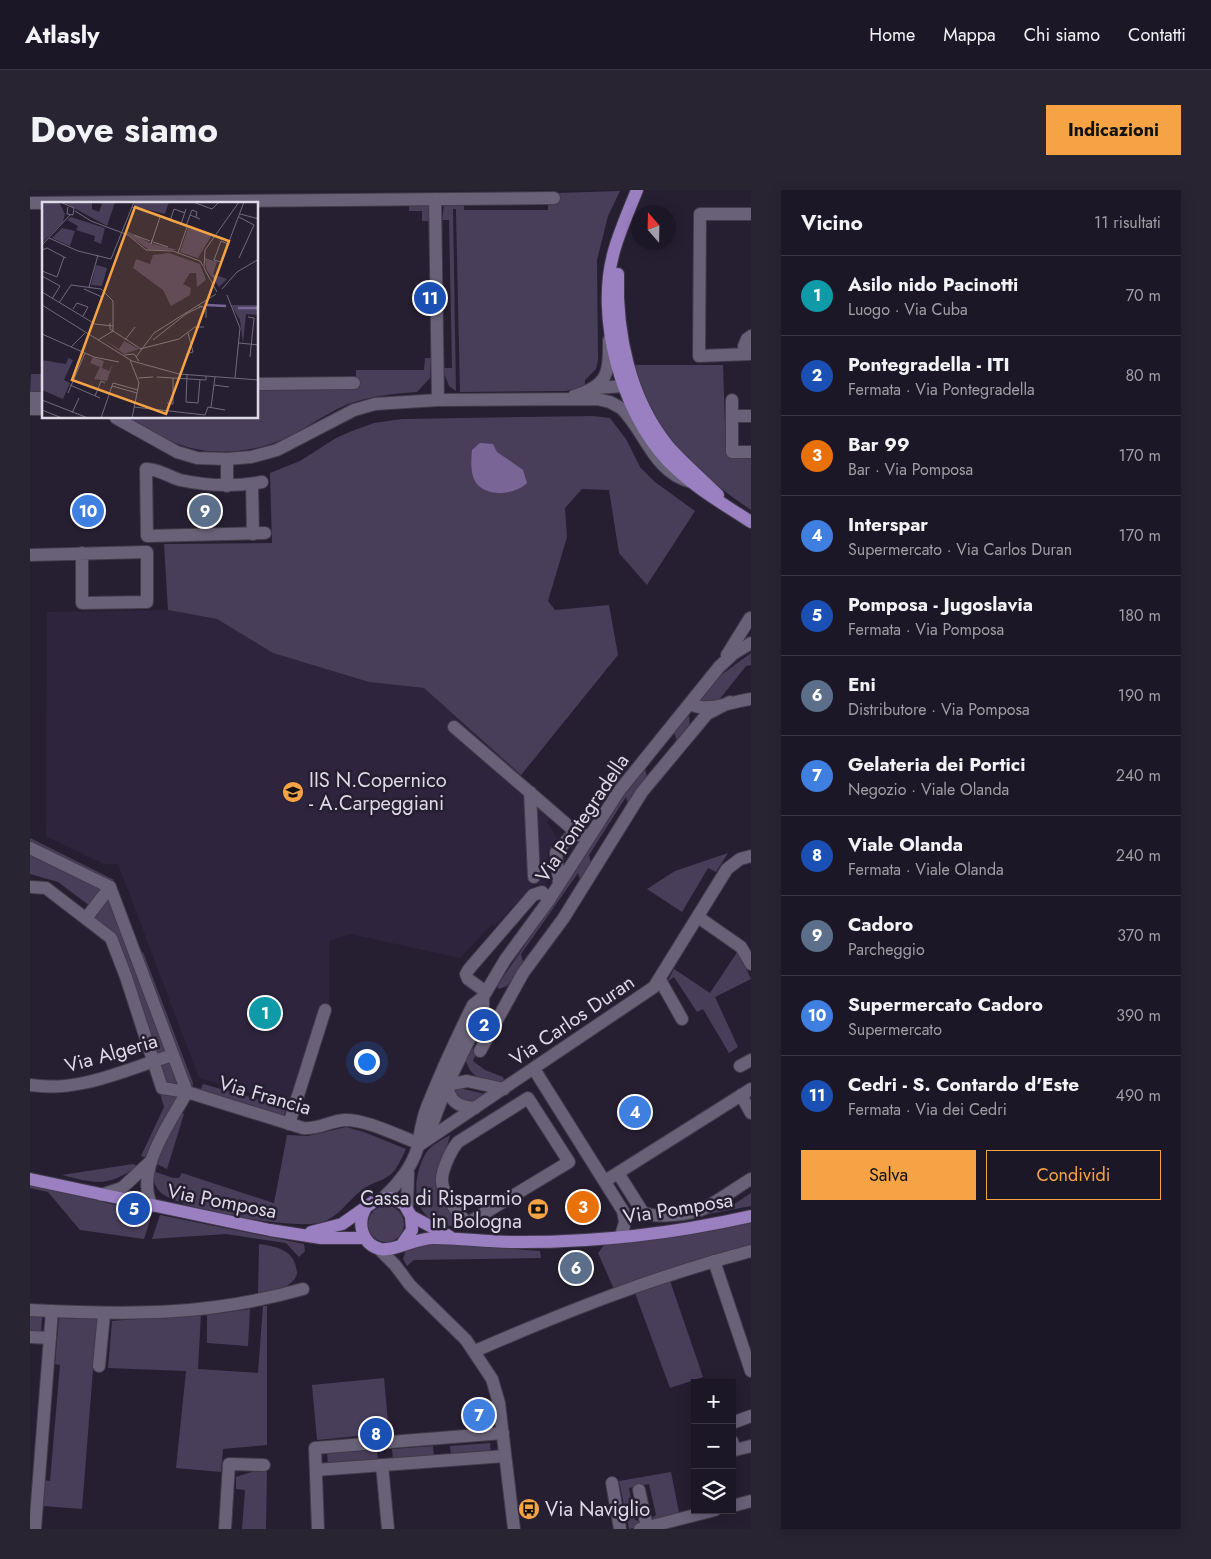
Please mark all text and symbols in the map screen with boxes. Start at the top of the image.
text: Atlasly [25,17,100,52]
text: Home [869,22,915,48]
text: Mappa [943,22,996,48]
text: Chi siamo [1024,22,1100,48]
text: Contatti [1128,22,1186,48]
text: Dove siamo [30,105,218,155]
button: Indicazioni [1046,105,1181,155]
inset map [42,202,259,419]
north arrow [631,205,676,250]
text: Vicino [801,208,863,238]
text: 11 risultati [1094,211,1161,234]
text: Asilo nido Pacinotti [848,271,1018,298]
pin: 11 [414,279,446,317]
text: 1 [813,284,821,307]
text: 70 m [1126,284,1161,307]
text: Luogo · Via Cuba [848,298,968,321]
text: Pontegradella - ITI [848,351,1010,378]
text: 2 [812,364,822,387]
text: 80 m [1125,364,1161,387]
text: Fermata · Via Pontegradella [848,378,1035,401]
text: Bar 99 [848,431,910,458]
text: 3 [812,444,822,467]
text: 170 m [1119,444,1161,467]
text: Bar · Via Pomposa [848,458,973,481]
pin: 10 [72,492,104,530]
pin: 9 [189,492,221,530]
text: Interspar [848,511,928,538]
text: 4 [811,524,823,547]
text: 170 m [1119,524,1161,547]
text: Supermercato · Via Carlos Duran [848,538,1072,561]
text: Pomposa - Jugoslavia [848,591,1033,618]
text: 5 [812,604,822,627]
text: 180 m [1118,604,1161,627]
text: Fermata · Via Pomposa [848,618,1004,641]
text: Eni [848,671,876,698]
text: 6 [812,684,822,707]
text: 190 m [1118,684,1161,707]
text: Distributore · Via Pomposa [848,698,1030,721]
street label: Via Pontegradella [529,748,636,888]
text: Gelateria dei Portici [848,751,1025,778]
text: 7 [812,764,822,787]
text: 240 m [1116,764,1161,787]
place label: IIS N.Copernico - A.Carpeggiani [309,766,447,818]
text: Negozio · Viale Olanda [848,778,1009,801]
school or university icon: IIS N.Copernico - A.Carpeggiani [281,780,305,804]
text: Viale Olanda [848,831,963,858]
text: 8 [812,844,822,867]
text: 240 m [1116,844,1161,867]
text: Fermata · Viale Olanda [848,858,1004,881]
text: Cadoro [848,911,913,938]
text: 9 [812,924,822,947]
text: 370 m [1117,924,1161,947]
text: Parcheggio [848,938,925,961]
street label: Via Carlos Duran [504,968,640,1073]
text: Supermercato Cadoro [848,991,1043,1018]
pin: 1 [249,994,281,1032]
text: 10 [808,1004,826,1027]
text: 390 m [1116,1004,1161,1027]
pin: 2 [468,1006,500,1044]
text: Supermercato [848,1018,942,1041]
street label: Via Algeria [61,1026,161,1081]
your location [354,1049,380,1075]
street label: Via Francia [215,1068,315,1123]
text: Cedri - S. Contardo d'Este [848,1071,1079,1098]
text: 11 [809,1084,825,1107]
text: 490 m [1116,1084,1161,1107]
pin: 4 [619,1093,651,1131]
text: Fermata · Via dei Cedri [848,1098,1007,1121]
button: Salva [801,1150,976,1200]
button: Condividi [986,1150,1161,1200]
street label: Via Pomposa [165,1177,279,1226]
place label: Cassa di Risparmio in Bologna [360,1184,522,1236]
street label: Via Pomposa [621,1185,735,1231]
pin: 3 [567,1188,599,1226]
pin: 5 [118,1190,150,1228]
bank icon: Cassa di Risparmio in Bologna [526,1197,550,1221]
pin: 6 [560,1249,592,1287]
map controls [691,1379,736,1514]
button: + [691,1379,736,1424]
pin: 7 [463,1396,495,1434]
pin: 8 [360,1415,392,1453]
button: − [691,1424,736,1469]
button: layers [691,1469,736,1514]
place label: Via Naviglio [545,1495,650,1524]
bus stop icon: Via Naviglio [517,1497,541,1521]

